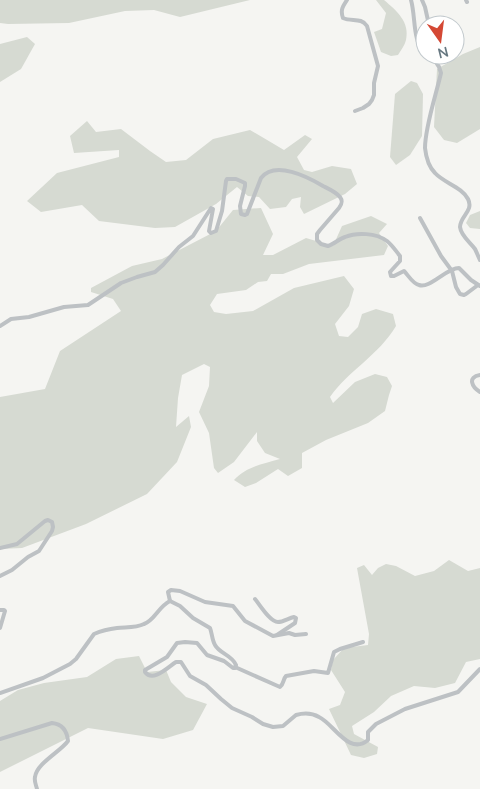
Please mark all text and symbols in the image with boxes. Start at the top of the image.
north arrow [415,15,465,65]
text: N [436,42,450,63]

